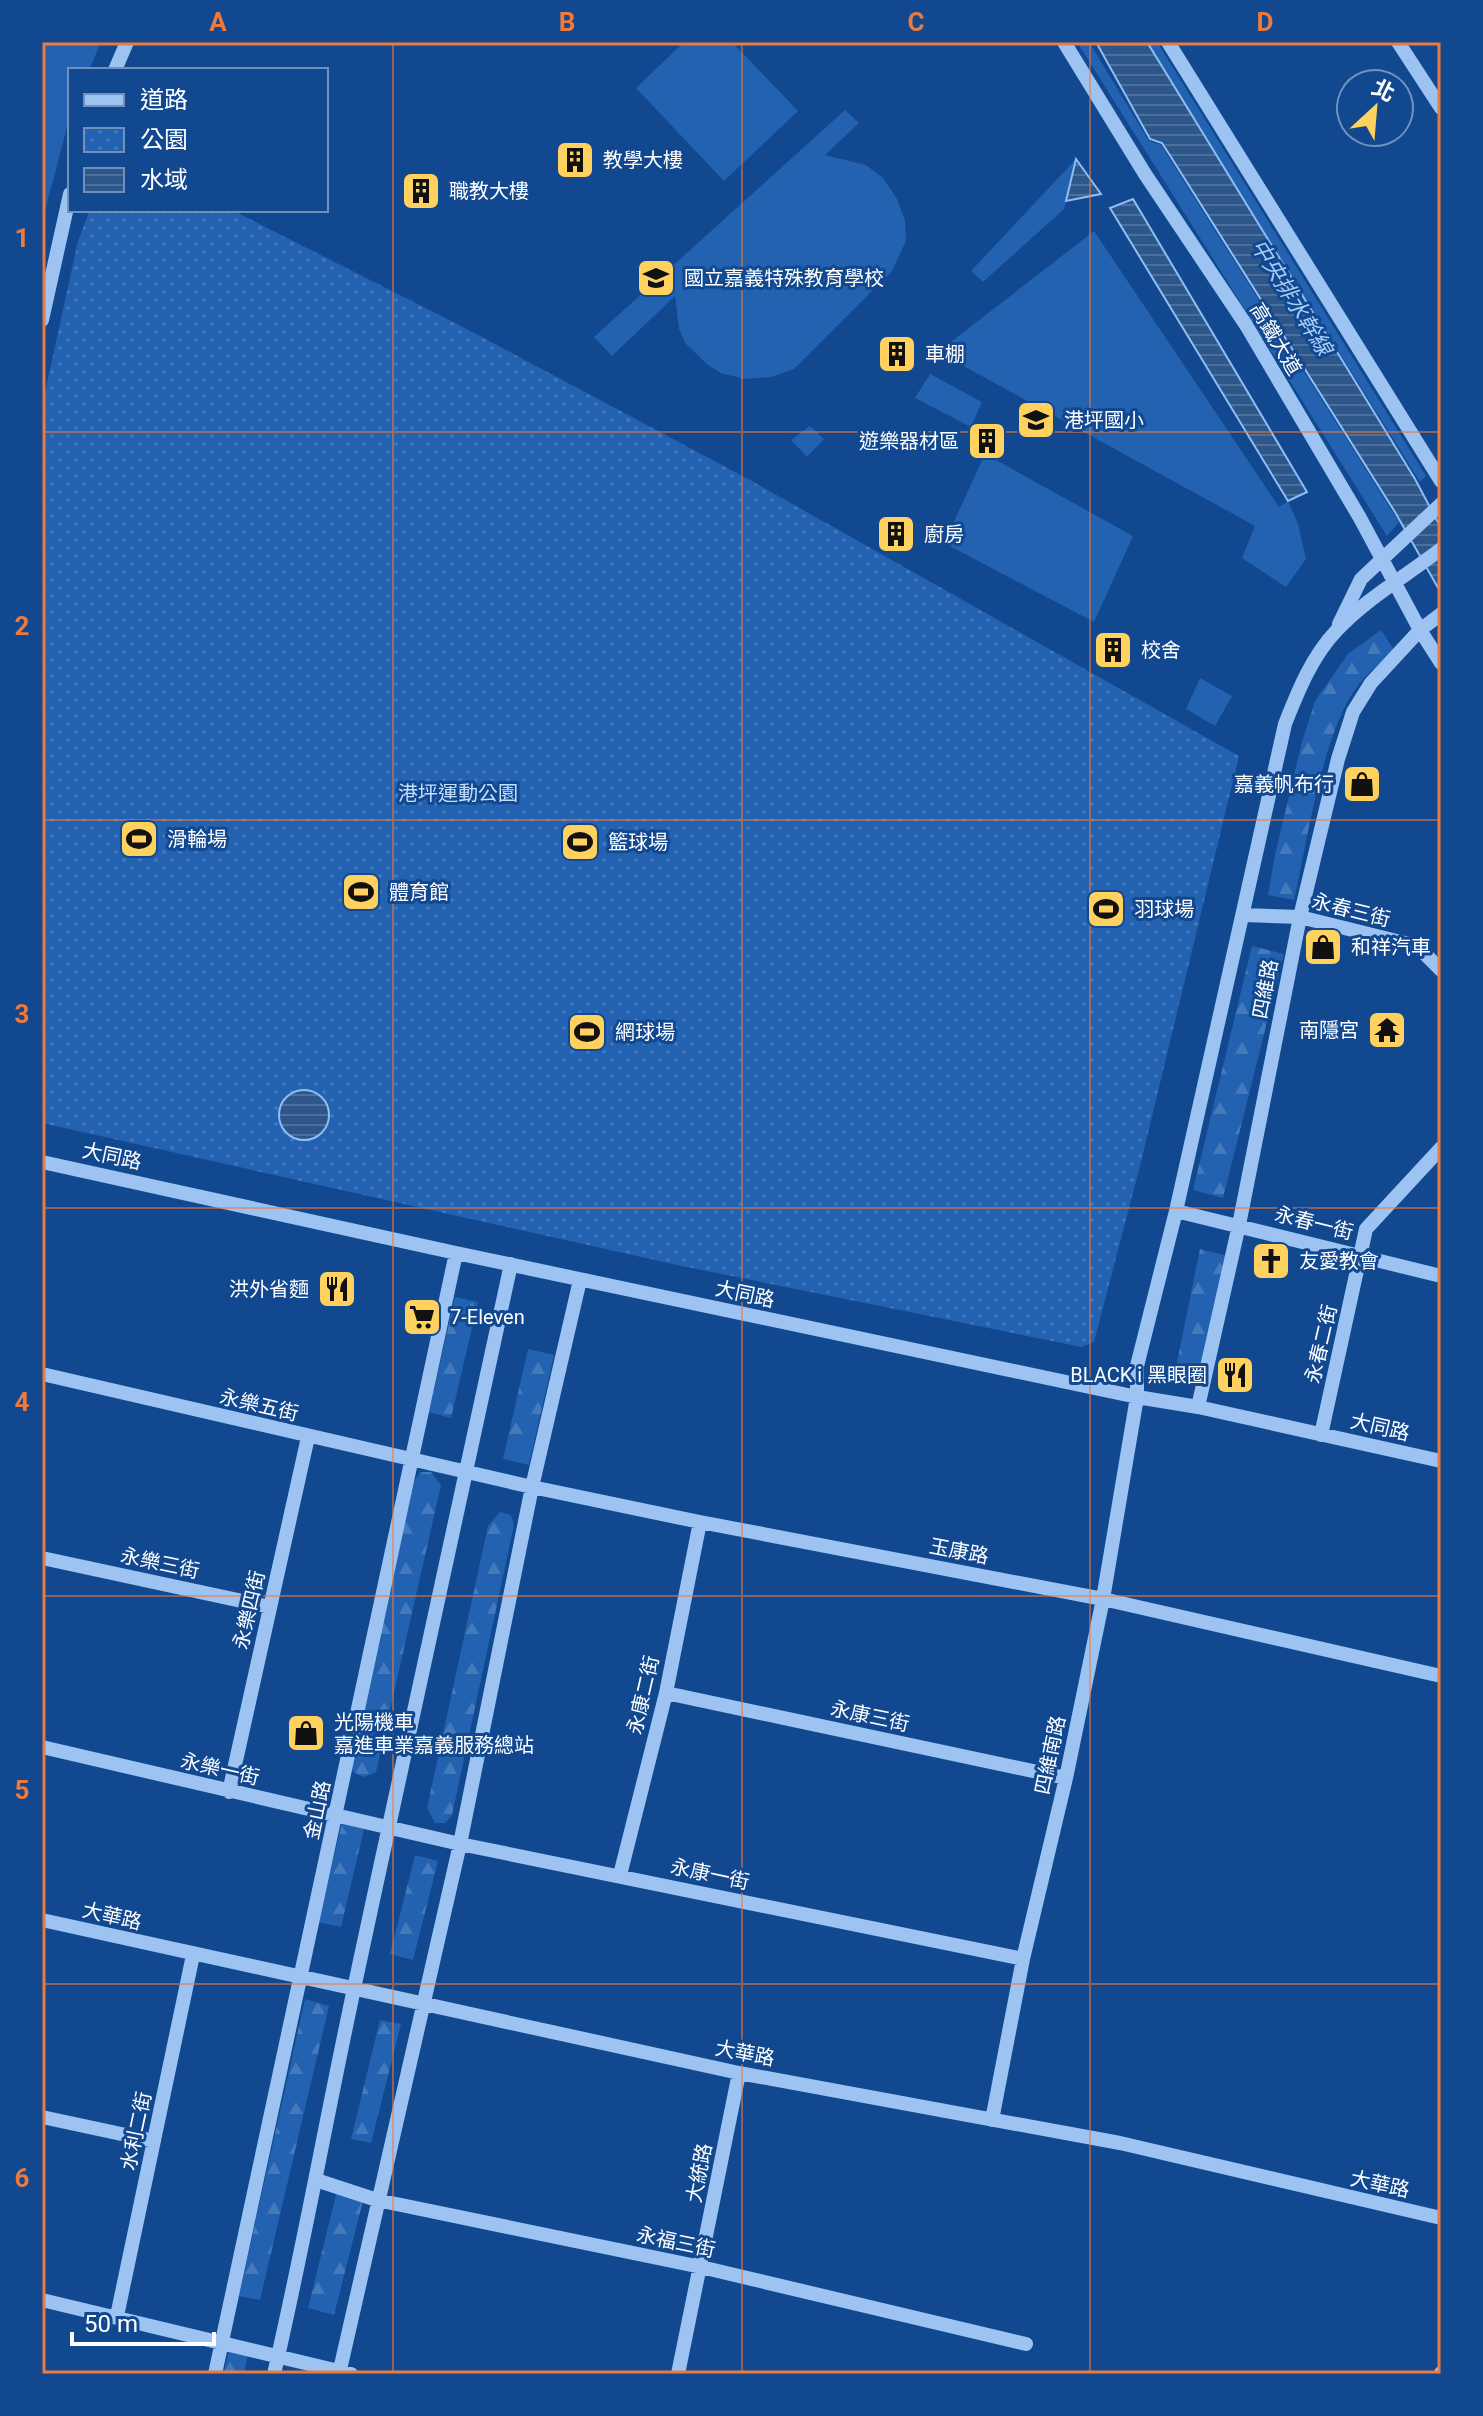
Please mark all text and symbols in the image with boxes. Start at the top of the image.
text: A [209,7,227,37]
text: B [559,7,575,37]
text: C [907,7,925,37]
text: D [1257,7,1273,37]
legend [68,68,328,212]
north arrow [1335,68,1415,148]
text: 北 [1368,74,1399,107]
text: 道路 [140,86,188,114]
text: 公園 [140,126,188,154]
building icon: 教學大樓 [554,139,596,181]
place label: 教學大樓 [603,148,683,172]
text: 水域 [140,166,188,194]
building icon: 職教大樓 [400,170,442,212]
place label: 職教大樓 [449,179,529,203]
text: 1 [15,223,29,253]
water label: 中央排水幹線 [1246,235,1339,362]
school or university icon: 國立嘉義特殊教育學校 [635,257,677,299]
place label: 國立嘉義特殊教育學校 [684,266,884,290]
street label: 高鐵大道 [1245,299,1307,379]
building icon: 車棚 [876,333,918,375]
place label: 車棚 [925,342,965,366]
school or university icon: 港坪國小 [1015,399,1057,441]
place label: 港坪國小 [1064,408,1144,432]
building icon: 遊樂器材區 [966,420,1008,462]
place label: 遊樂器材區 [859,429,959,453]
building icon: 廚房 [875,513,917,555]
place label: 廚房 [924,522,964,546]
text: 2 [15,611,29,641]
building icon: 校舍 [1092,629,1134,671]
place label: 校舍 [1141,638,1181,662]
shop icon: 嘉義帆布行 [1341,763,1383,805]
place label: 嘉義帆布行 [1234,772,1334,796]
park label: 港坪運動公園 [398,781,518,805]
sports icon: 滑輪場 [118,818,160,860]
sports icon: 籃球場 [559,821,601,863]
place label: 滑輪場 [167,827,227,851]
place label: 籃球場 [608,830,668,854]
sports icon: 體育館 [340,871,382,913]
place label: 體育館 [389,880,449,904]
sports icon: 羽球場 [1085,888,1127,930]
street label: 永春三街 [1309,889,1393,931]
place label: 羽球場 [1134,897,1194,921]
shop icon: 和祥汽車 [1302,926,1344,968]
place label: 和祥汽車 [1351,935,1431,959]
street label: 四維路 [1247,957,1283,1021]
text: 3 [15,999,29,1029]
temple icon: 南隱宮 [1366,1009,1408,1051]
sports icon: 網球場 [566,1011,608,1053]
place label: 南隱宮 [1299,1018,1359,1042]
place label: 網球場 [615,1020,675,1044]
street label: 大同路 [80,1138,144,1174]
street label: 永春一街 [1272,1202,1356,1244]
church icon: 友愛教會 [1250,1240,1292,1282]
place label: 友愛教會 [1299,1249,1379,1273]
restaurant icon: 洪外省麵 [316,1268,358,1310]
street label: 大同路 [713,1276,777,1312]
place label: 洪外省麵 [229,1277,309,1301]
supermarket icon: 7-Eleven [401,1296,443,1338]
street label: 永春二街 [1300,1302,1342,1386]
place label: 7-Eleven [450,1305,525,1329]
restaurant icon: BLACK i 黑眼圈 [1214,1354,1256,1396]
place label: BLACK i 黑眼圈 [1070,1363,1207,1387]
street label: 永樂五街 [217,1384,301,1426]
text: 4 [15,1387,30,1417]
street label: 大同路 [1348,1409,1412,1445]
street label: 玉康路 [927,1533,991,1569]
street label: 永樂三街 [118,1543,202,1583]
street label: 永樂四街 [228,1568,270,1652]
street label: 永康二街 [622,1653,664,1737]
street label: 永康三街 [828,1696,912,1736]
place label: 光陽機車 嘉進車業嘉義服務總站 [334,1710,534,1757]
shop icon: 光陽機車 嘉進車業嘉義服務總站 [285,1712,327,1754]
street label: 四維南路 [1030,1713,1070,1797]
street label: 永樂一街 [178,1748,262,1790]
text: 5 [15,1775,29,1805]
street label: 金山路 [299,1778,335,1842]
street label: 永康一街 [668,1854,752,1894]
street label: 大華路 [80,1898,144,1934]
street label: 大華路 [713,2035,777,2071]
street label: 水利二街 [116,2089,156,2173]
street label: 大統路 [681,2141,717,2205]
text: 6 [15,2163,30,2193]
street label: 大華路 [1348,2166,1412,2202]
street label: 永福三街 [634,2222,718,2262]
scale bar [72,2296,214,2346]
text: 50 m [84,2310,138,2338]

